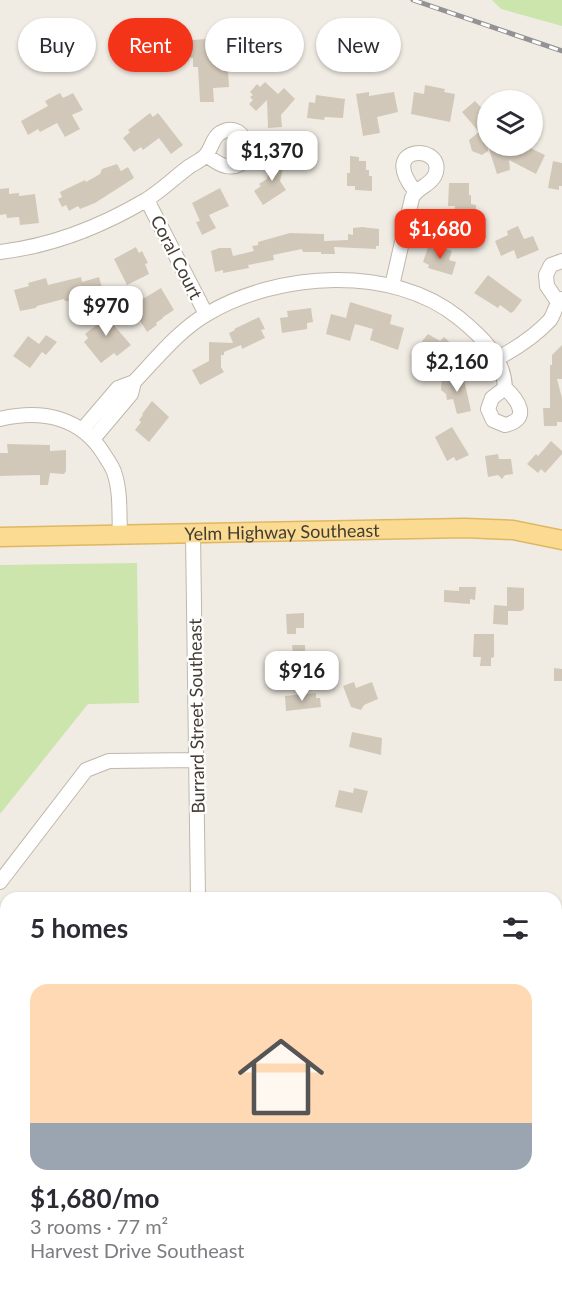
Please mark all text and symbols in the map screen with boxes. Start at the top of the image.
chip: Buy [18,18,96,72]
chip: Rent [108,18,193,72]
chip: Filters [205,18,304,72]
chip: New [316,18,401,72]
map controls [477,90,543,156]
button: layers [477,90,543,156]
pin: $1,370 [223,131,321,182]
text: $1,370 [241,138,303,162]
pin: $1,680 [391,209,489,260]
street label: Coral Court [146,211,208,303]
text: $1,680 [409,216,471,240]
pin: $970 [70,286,142,337]
text: $970 [83,293,129,317]
pin: $2,160 [408,342,506,393]
text: $2,160 [426,349,488,373]
street label: Yelm Highway Southeast [184,519,380,544]
street label: Burrard Street Southeast [183,618,209,814]
pin: $916 [266,651,338,702]
text: $916 [279,658,325,682]
text: 5 homes [30,912,128,944]
icon: filters [499,912,532,945]
icon: home [227,1023,335,1131]
text: $1,680/mo [30,1182,160,1214]
text: 3 rooms · 77 m² [30,1214,168,1238]
text: Harvest Drive Southeast [30,1238,244,1262]

